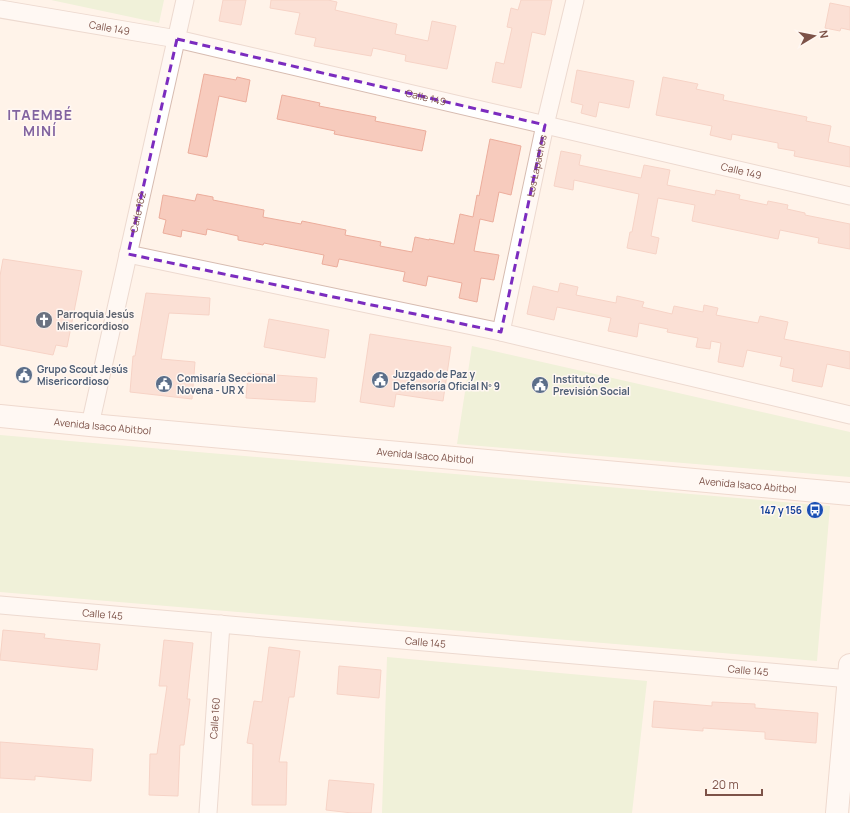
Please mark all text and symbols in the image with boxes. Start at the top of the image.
north arrow [794,16,834,56]
street label: Calle 149 [88,17,131,38]
text: N [816,29,832,39]
street label: Calle 149 [404,86,447,109]
district label: ITAEMBÉ MINÍ [7,105,73,140]
street label: Los Lapachos [523,133,550,198]
street label: Calle 149 [720,159,763,182]
street label: Calle 162 [126,190,149,234]
place label: Parroquia Jesús Misericordioso [57,307,135,333]
church icon: Parroquia Jesús Misericordioso [34,310,54,330]
place label: Grupo Scout Jesús Misericordioso [37,362,129,388]
public building icon: Grupo Scout Jesús Misericordioso [14,365,34,385]
place label: Juzgado de Paz y Defensoría Oficial Nº 9 [393,367,500,393]
public building icon: Juzgado de Paz y Defensoría Oficial Nº 9 [370,370,390,390]
place label: Comisaría Seccional Novena - UR X [177,371,276,397]
place label: Instituto de Previsión Social [553,372,630,398]
public building icon: Comisaría Seccional Novena - UR X [154,374,174,394]
public building icon: Instituto de Previsión Social [530,375,550,395]
street label: Avenida Isaco Abitbol [53,414,152,438]
street label: Avenida Isaco Abitbol [376,444,474,467]
street label: Avenida Isaco Abitbol [699,473,797,496]
bus stop icon: 147 y 156 [805,500,825,520]
place label: 147 y 156 [760,503,802,517]
street label: Calle 145 [82,605,124,623]
street label: Calle 145 [404,633,447,651]
street label: Calle 145 [727,661,769,679]
street label: Calle 160 [206,697,223,739]
scale bar [706,771,762,797]
text: 20 m [712,776,739,793]

